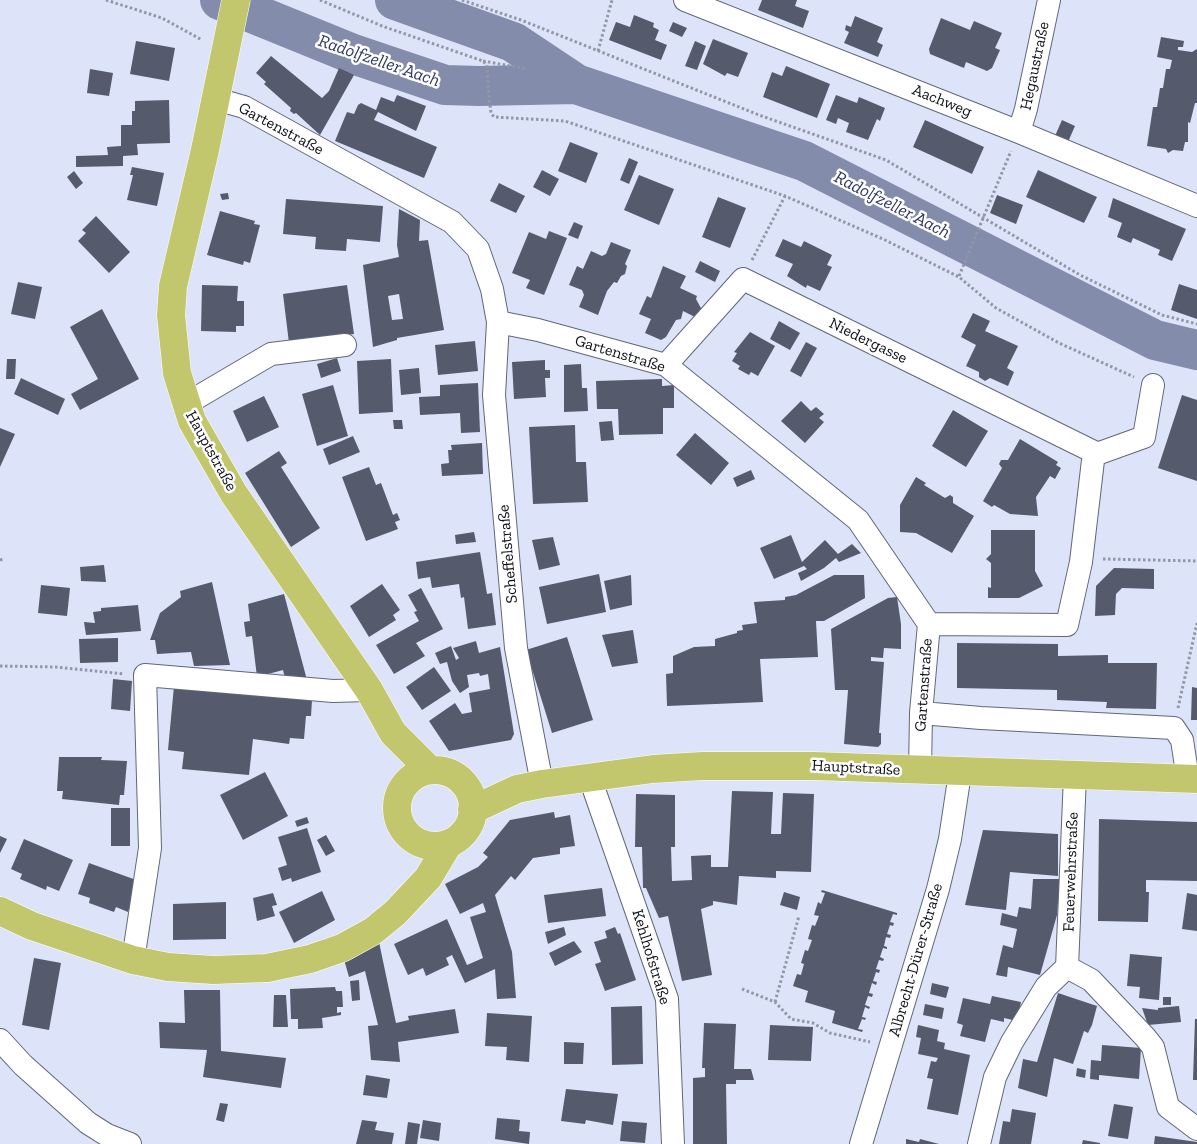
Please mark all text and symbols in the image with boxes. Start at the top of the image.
street label: Hegaustraße [1016,20,1054,112]
water label: Radolfzeller Aach [315,30,443,92]
street label: Aachweg [909,80,975,122]
street label: Gartenstraße [235,99,327,159]
water label: Radolfzeller Aach [830,167,954,243]
street label: Niedergasse [826,314,910,368]
street label: Gartenstraße [572,331,668,377]
street label: Hauptstraße [181,408,241,494]
street label: Scheffelstraße [494,504,522,604]
street label: Gartenstraße [911,638,937,732]
street label: Hauptstraße [811,756,901,780]
street label: Feuerwehrstraße [1059,812,1083,932]
street label: Albrecht-Dürer-Straße [885,881,947,1039]
street label: Kehlhofstraße [627,907,675,1007]

